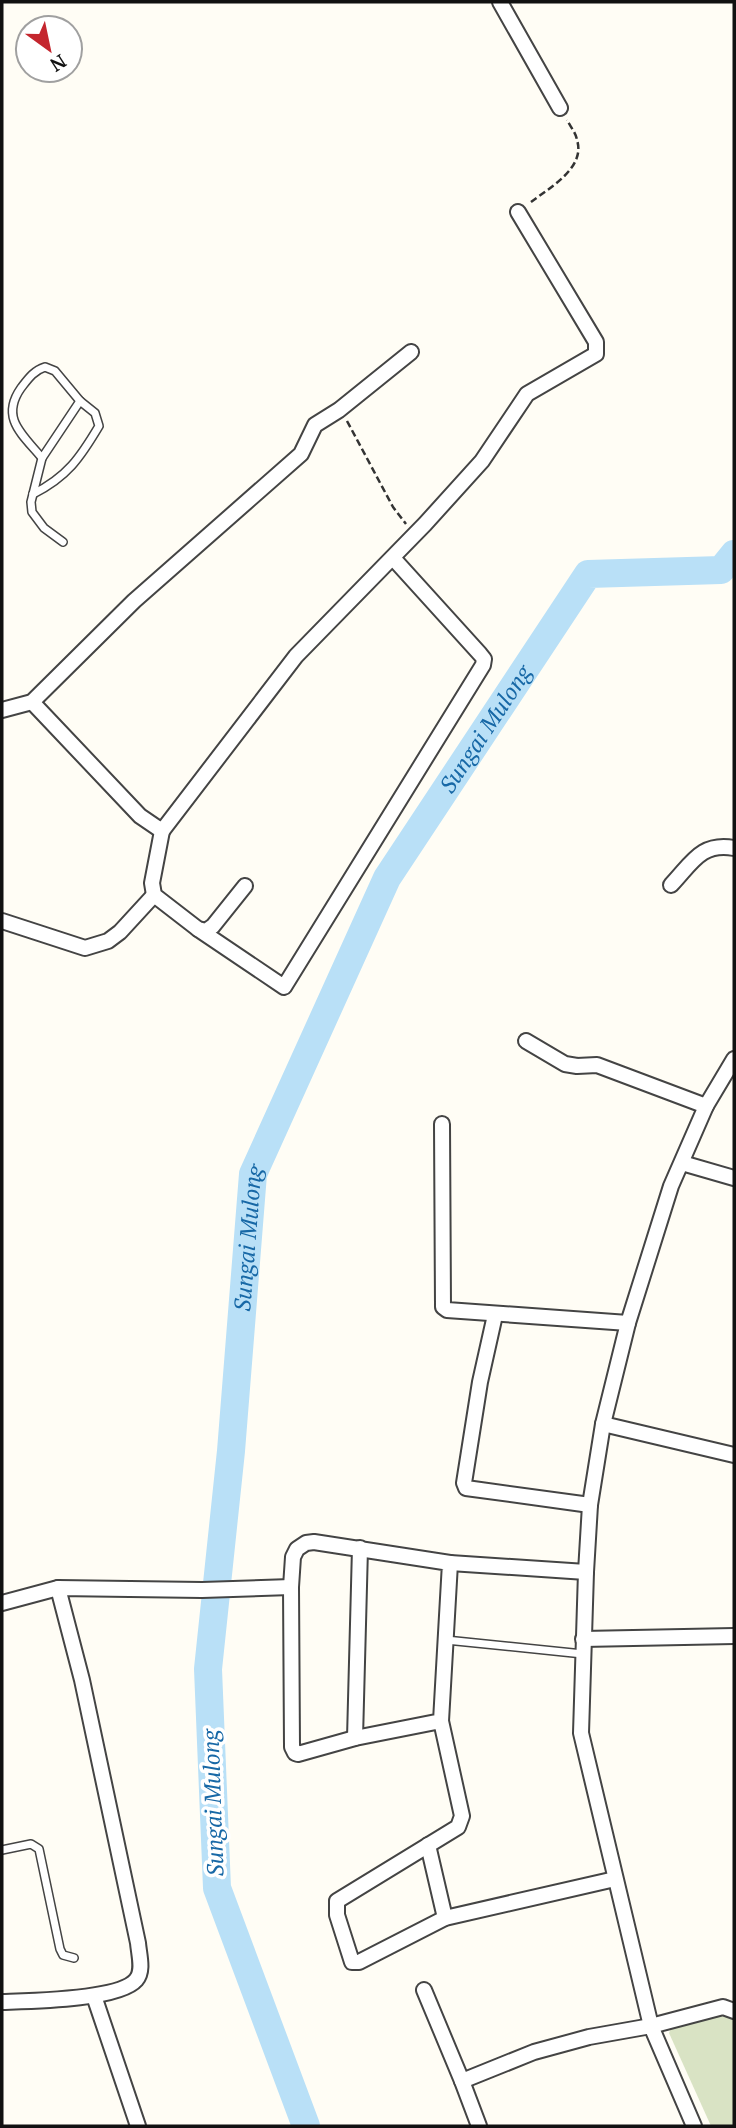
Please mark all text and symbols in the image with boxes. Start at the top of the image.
north arrow [14,14,84,84]
text: N [45,49,71,78]
water label: Sungai Mulong [432,657,540,799]
water label: Sungai Mulong [226,1157,271,1313]
water label: Sungai Mulong [194,1727,231,1877]

